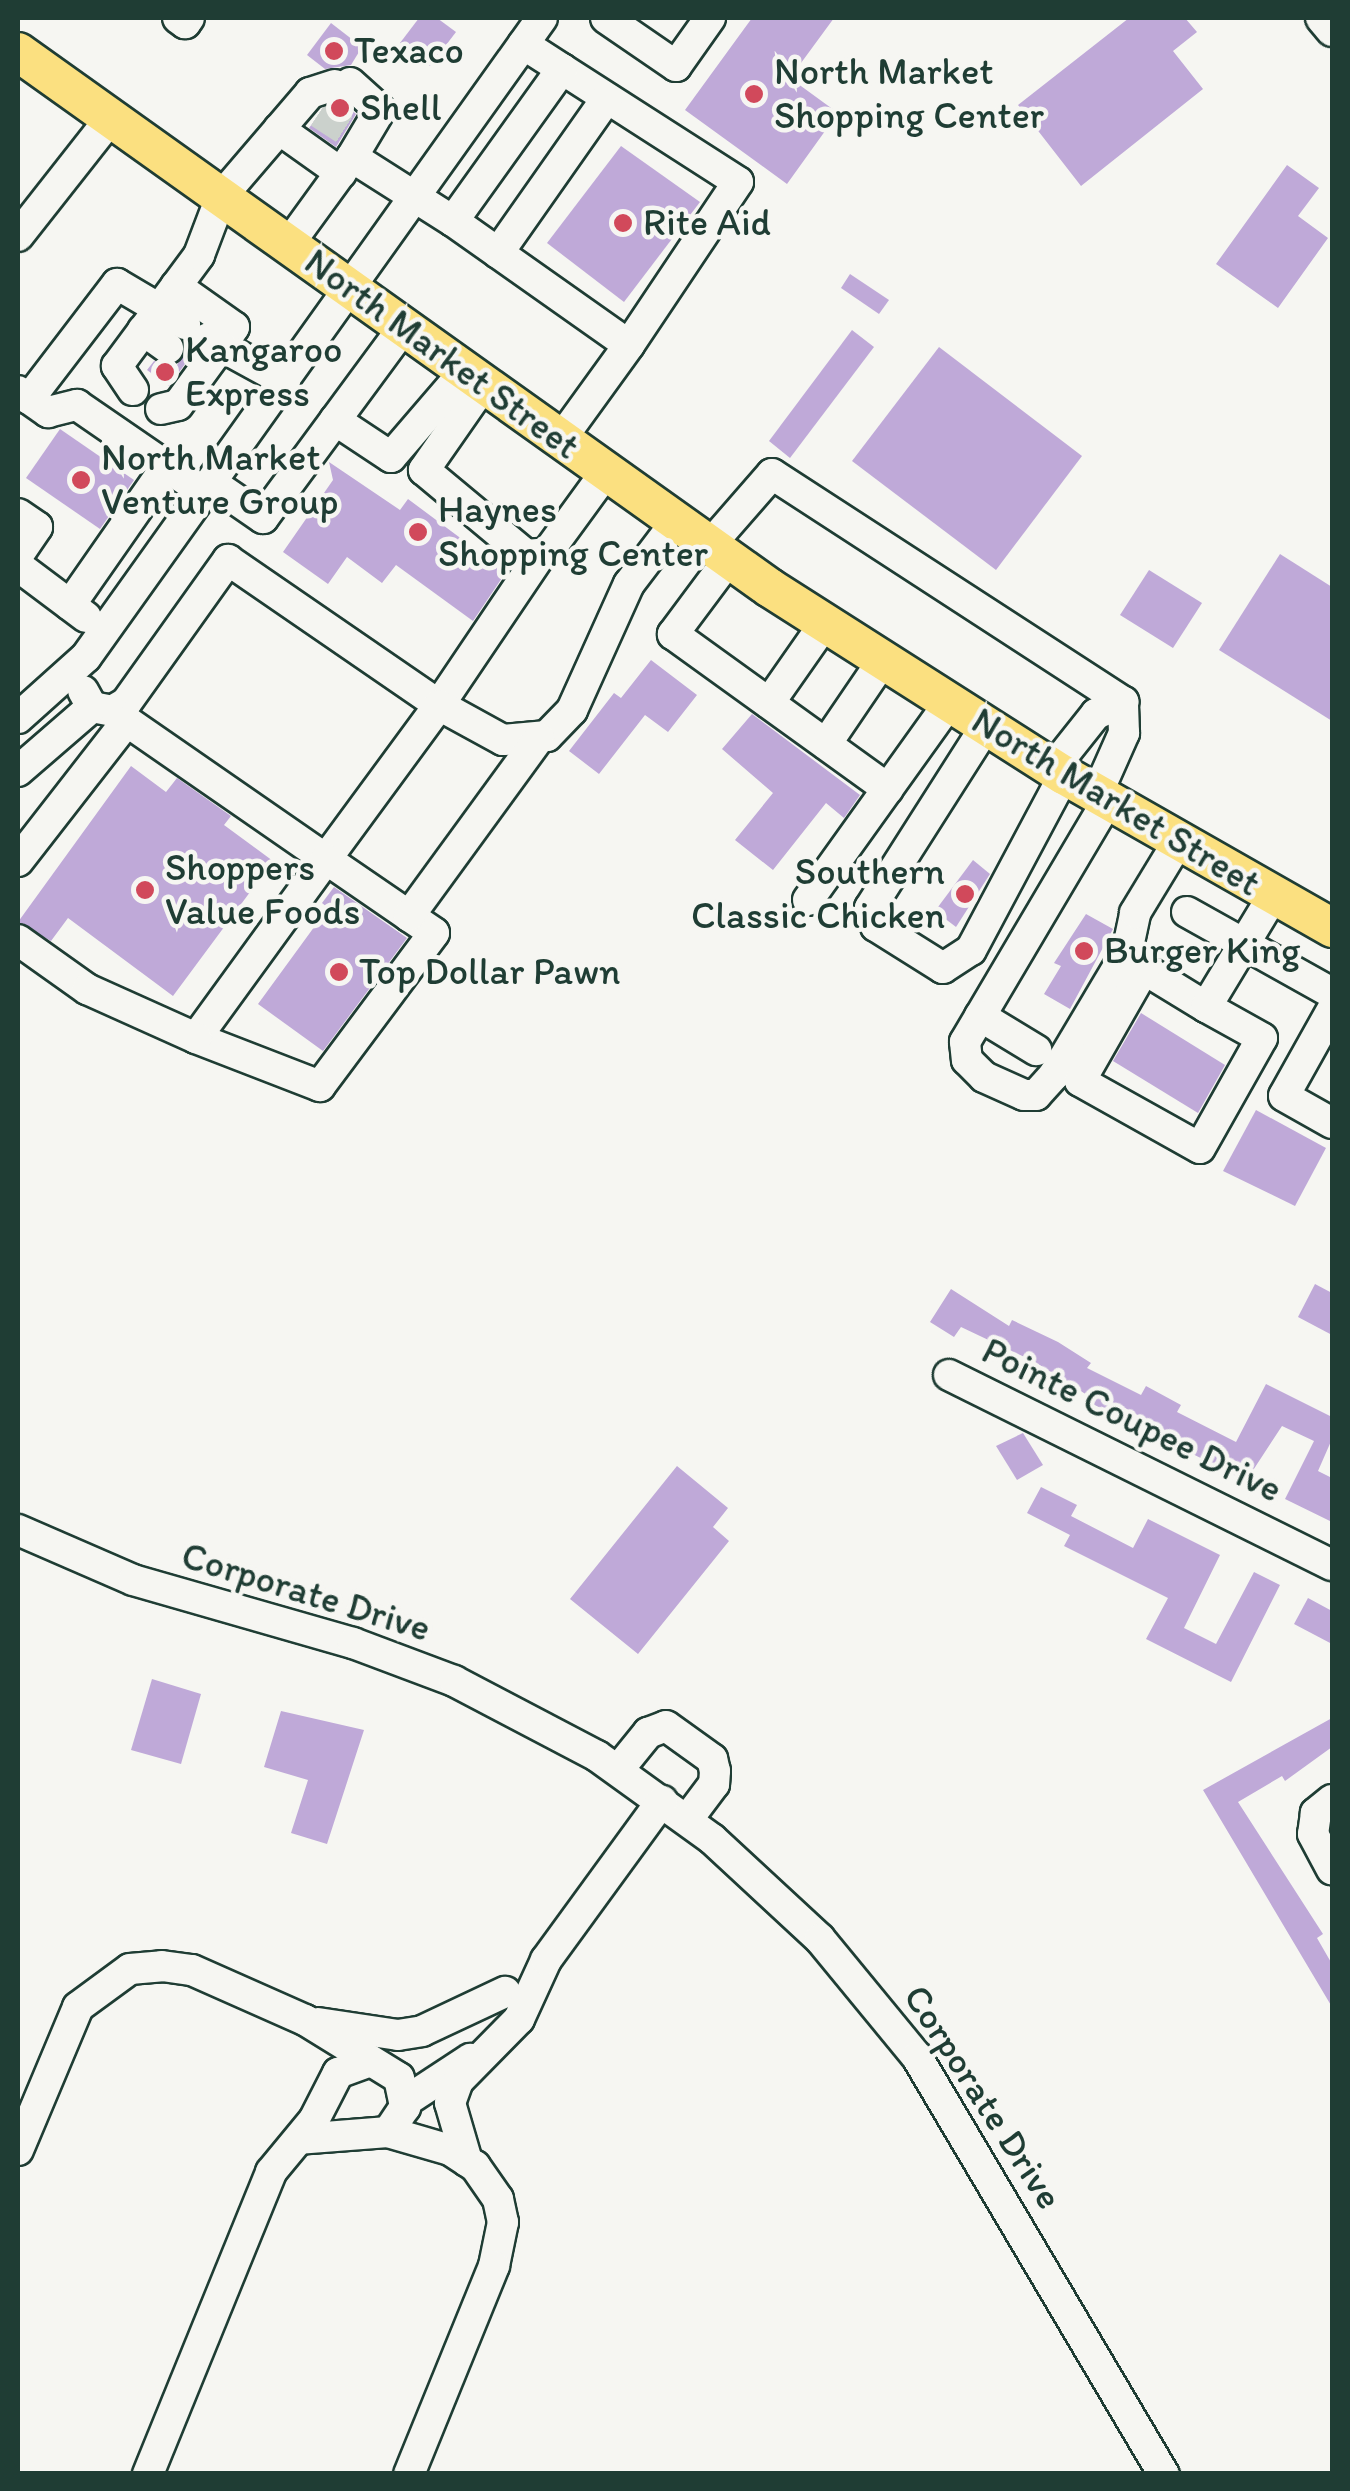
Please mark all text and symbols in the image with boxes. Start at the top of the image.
place label: Texaco [354,28,464,74]
marker: Texaco [323,40,345,62]
place label: North Market Shopping Center [774,49,1045,138]
marker: North Market Shopping Center [743,83,765,105]
place label: Shell [360,85,441,131]
marker: Shell [329,97,351,119]
place label: Rite Aid [643,200,772,246]
marker: Rite Aid [612,212,634,234]
street label: North Market Street [296,239,588,469]
place label: Kangaroo Express [185,327,342,416]
marker: Kangaroo Express [154,361,176,383]
place label: North Market Venture Group [101,435,339,524]
marker: North Market Venture Group [70,469,92,491]
place label: Haynes Shopping Center [438,487,709,576]
marker: Haynes Shopping Center [407,521,429,543]
street label: North Market Street [963,698,1269,906]
place label: Shoppers Value Foods [165,845,359,934]
place label: Southern Classic Chicken [689,849,945,938]
marker: Shoppers Value Foods [134,879,156,901]
marker: Southern Classic Chicken [954,883,976,905]
place label: Burger King [1104,928,1300,974]
marker: Burger King [1073,940,1095,962]
place label: Top Dollar Pawn [359,949,620,995]
marker: Top Dollar Pawn [328,961,350,983]
street label: Pointe Coupee Drive [975,1328,1289,1512]
street label: Corporate Drive [176,1532,436,1652]
street label: Corporate Drive [894,1976,1072,2218]

